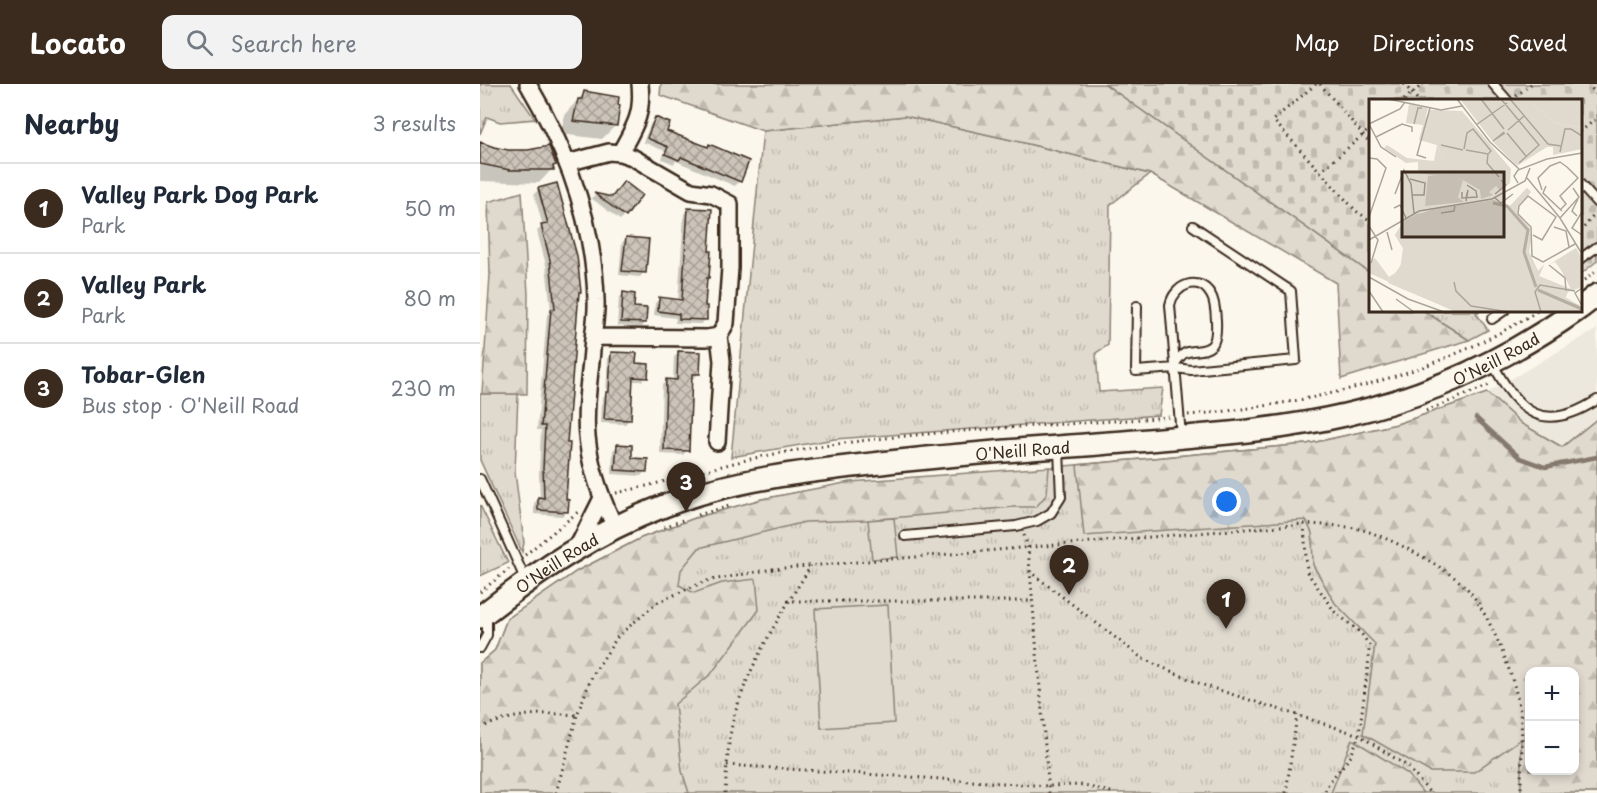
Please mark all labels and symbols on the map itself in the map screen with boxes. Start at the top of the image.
inset map [1369,99,1582,312]
street label: O'Neill Road [1448,326,1544,391]
street label: O'Neill Road [974,434,1071,465]
pin: 3 [666,462,706,512]
your location [1212,487,1241,516]
street label: O'Neill Road [510,527,603,599]
pin: 2 [1050,546,1088,595]
pin: 1 [1206,580,1246,629]

